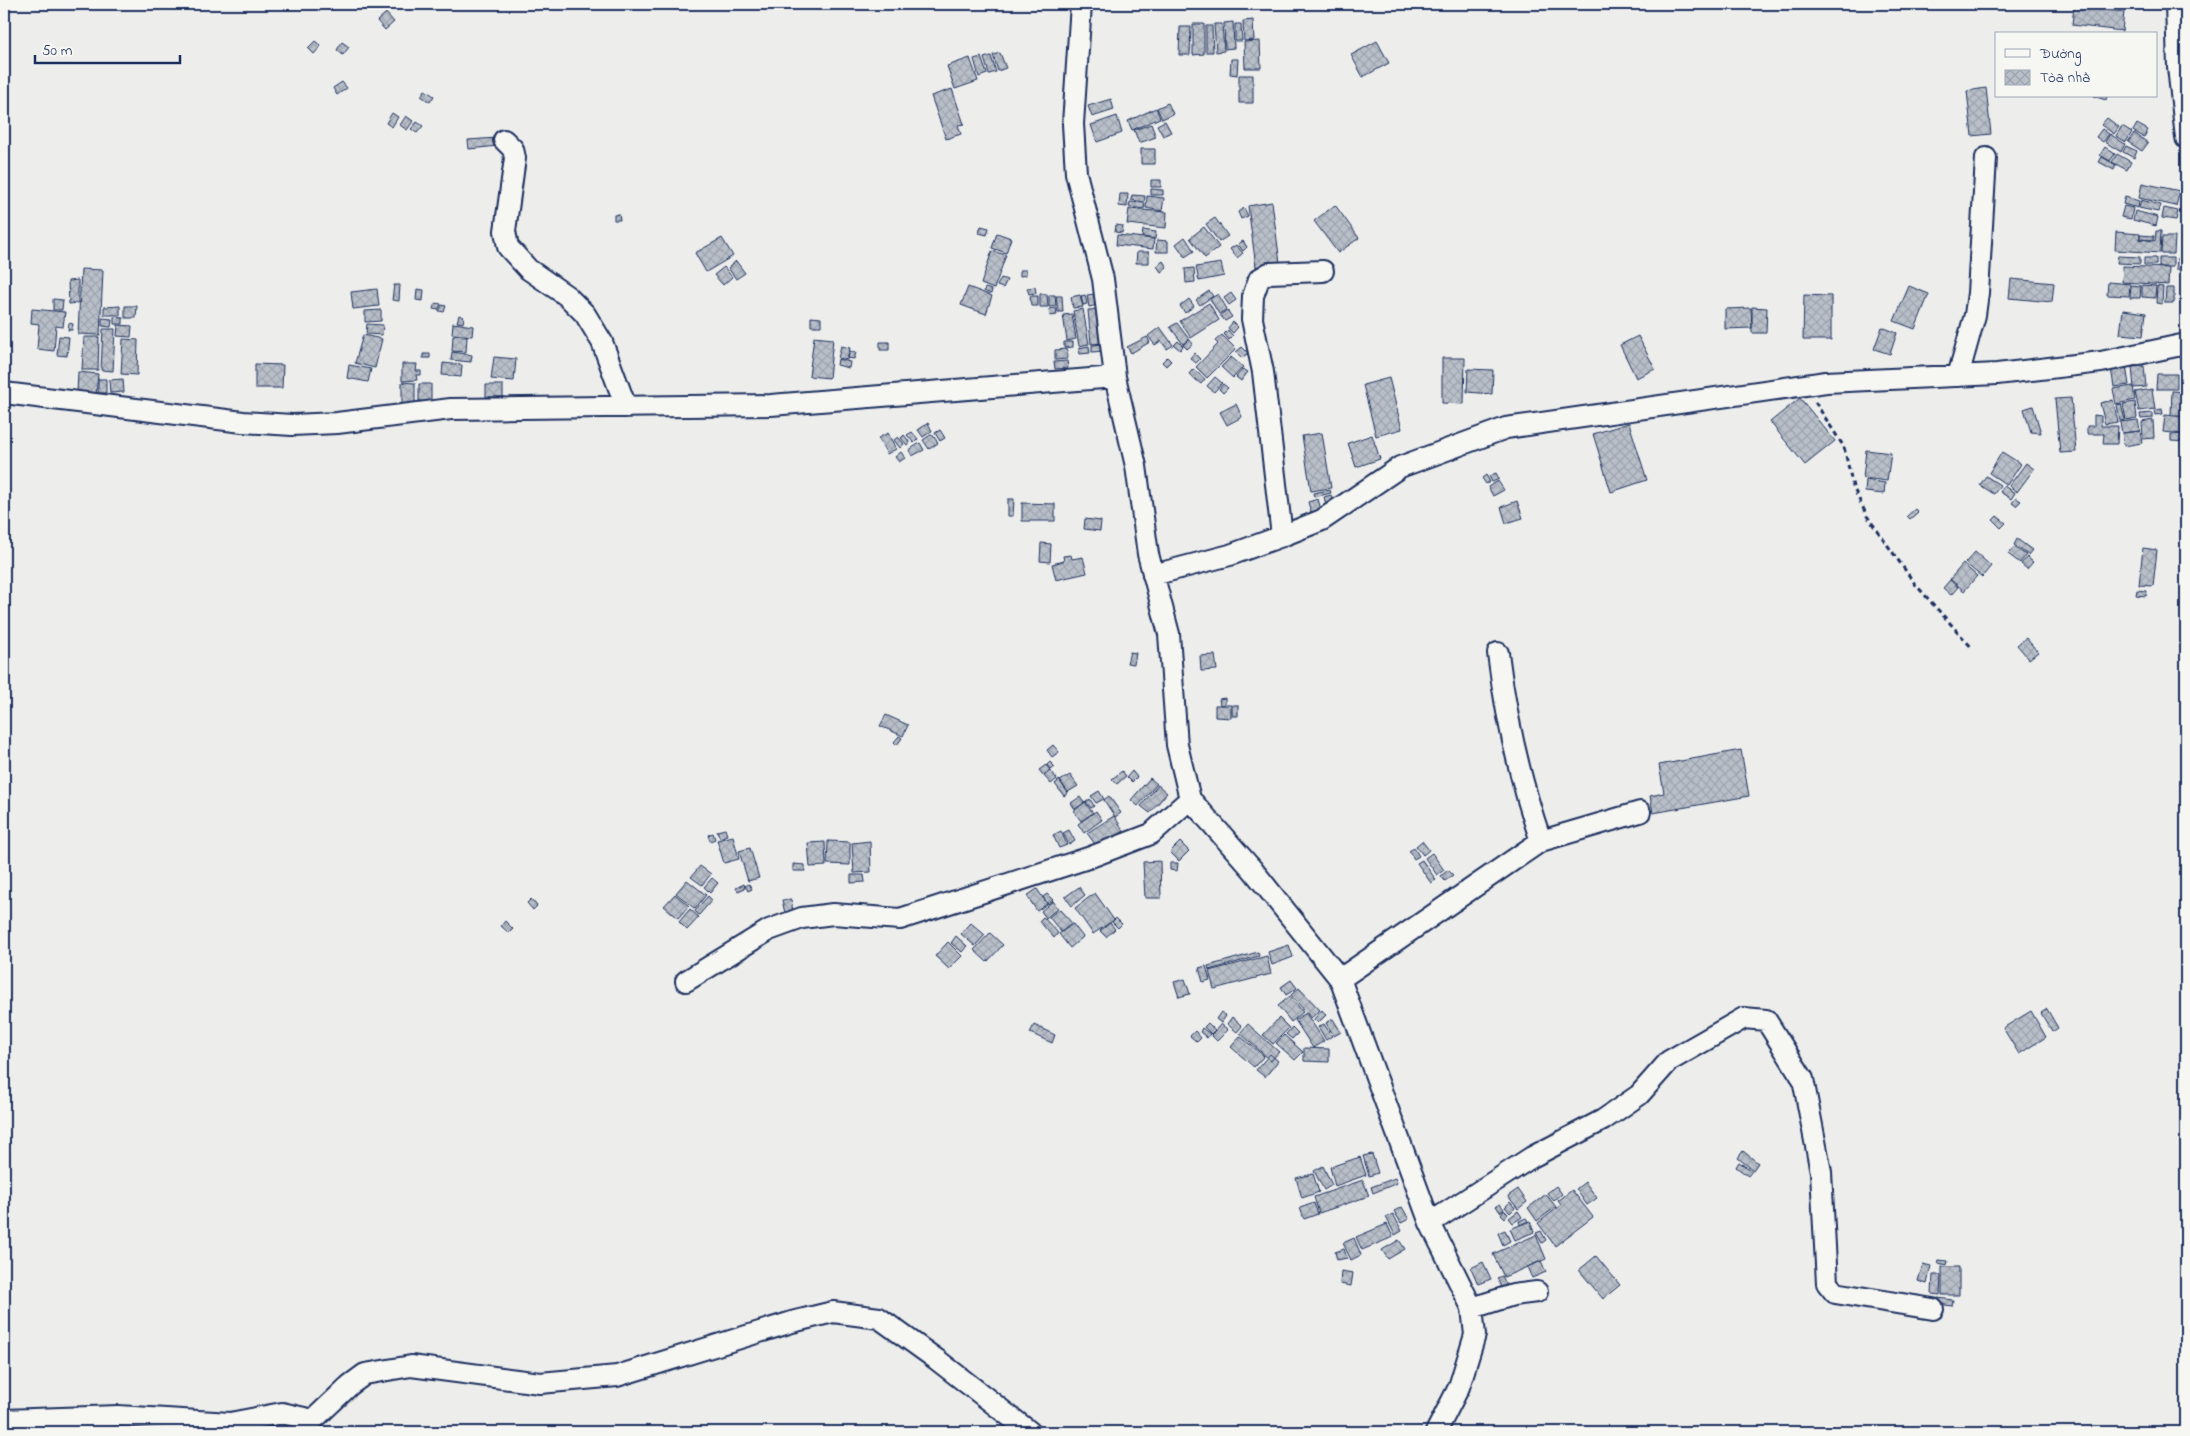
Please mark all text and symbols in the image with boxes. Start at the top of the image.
scale bar [35,32,180,64]
legend [1995,32,2158,98]
text: 50 m [42,40,73,62]
text: Đường [2039,43,2082,66]
text: Tòa nhà [2040,67,2090,89]

